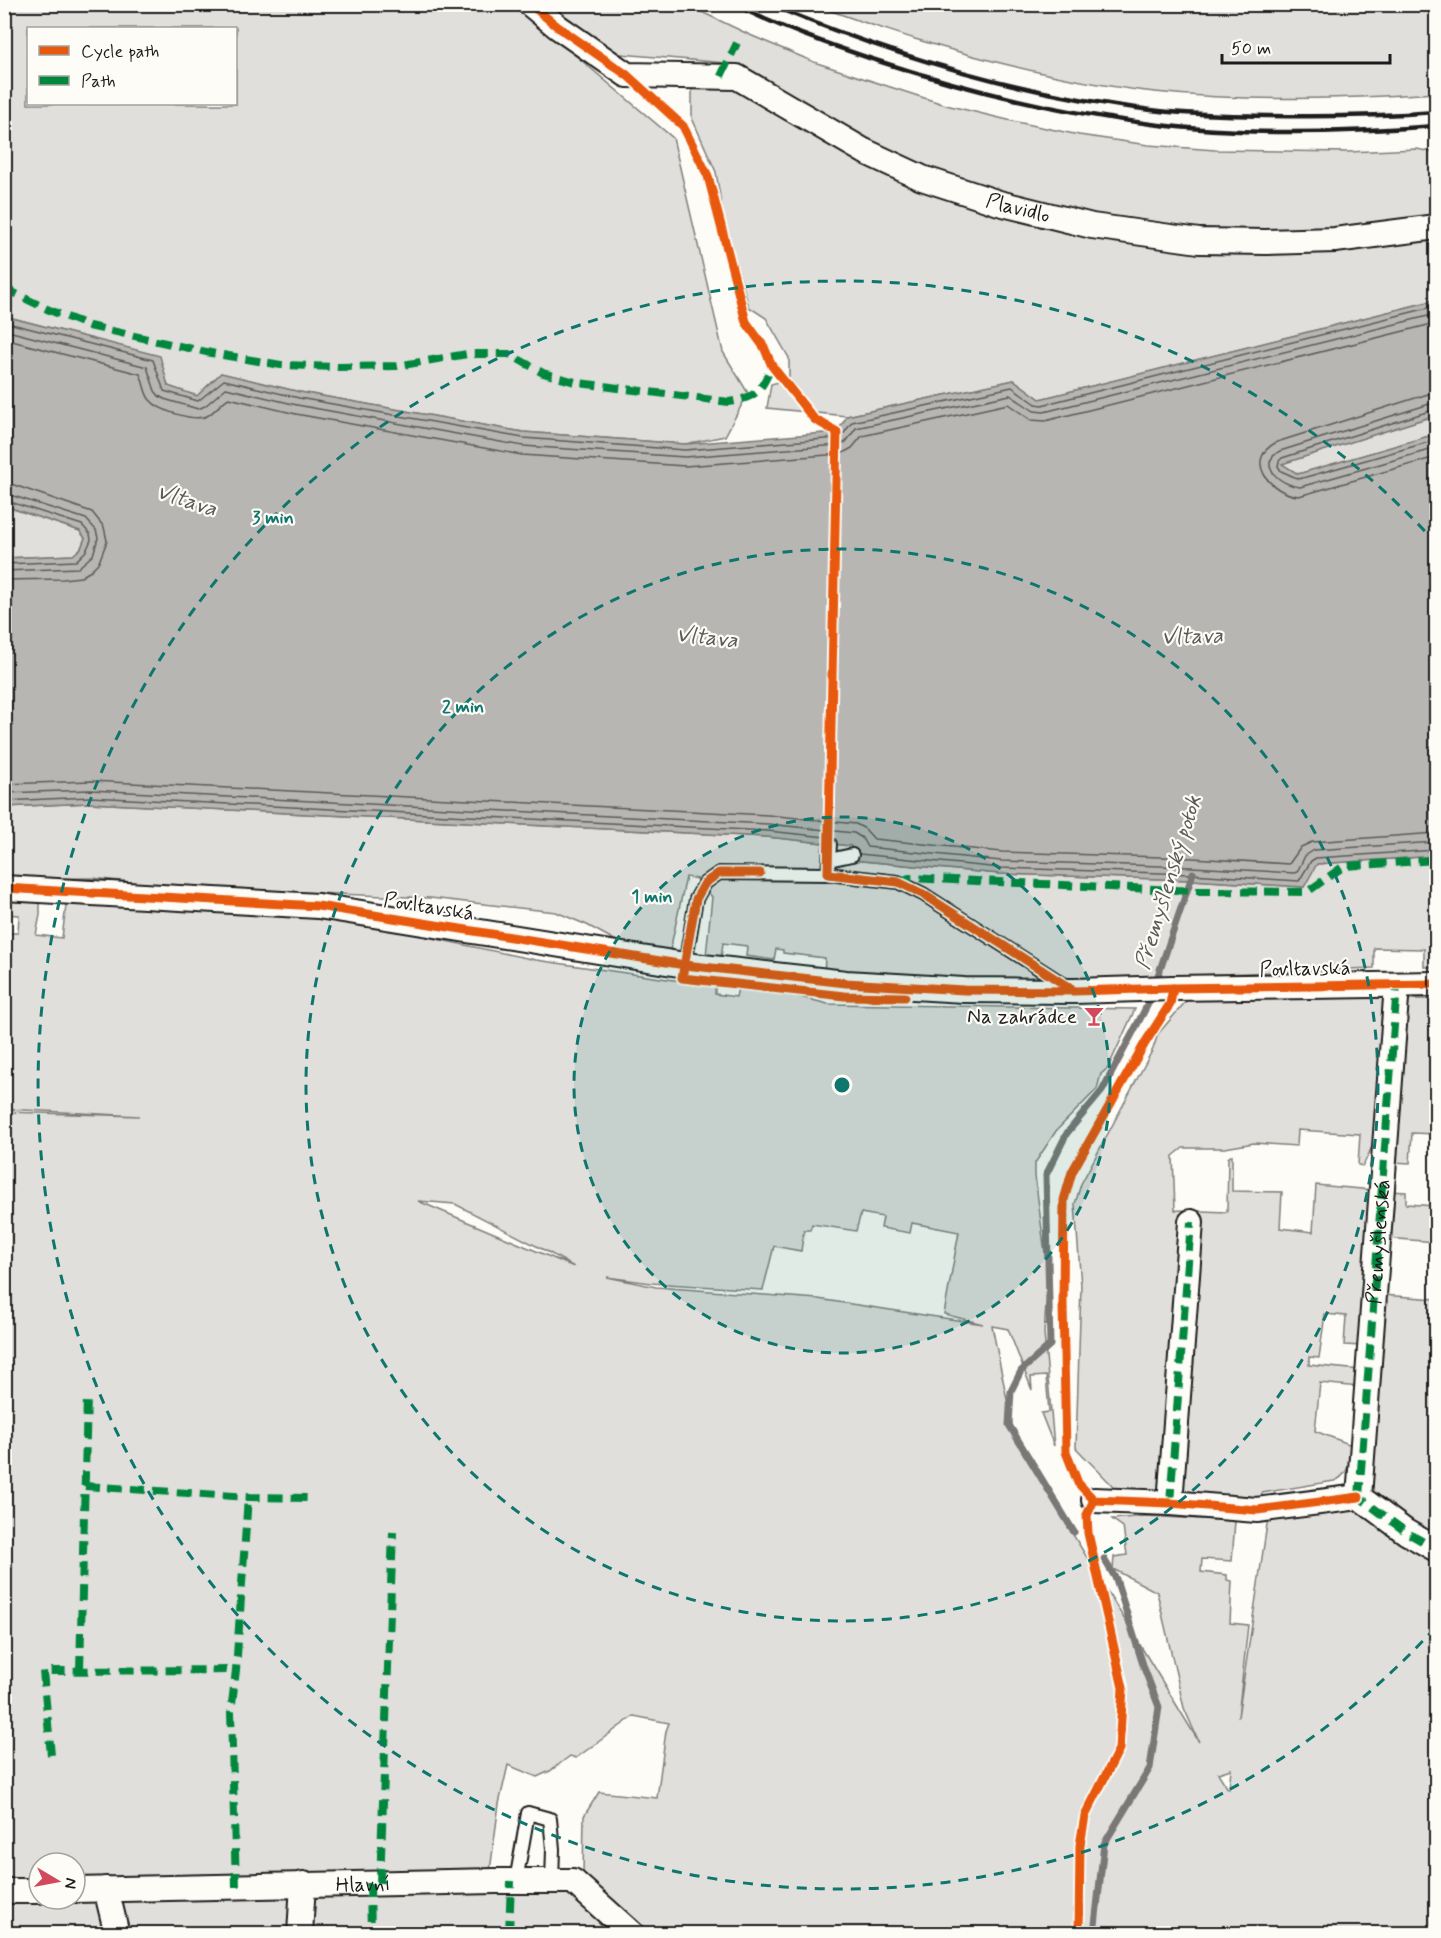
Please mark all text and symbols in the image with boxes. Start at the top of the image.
legend [27,27,237,105]
scale bar [1222,27,1390,65]
text: 50 m [1231,37,1271,61]
text: Cycle path [81,40,159,64]
text: Path [81,70,116,94]
street label: Plavidlo [982,187,1053,230]
water label: Vltava [153,478,220,524]
text: 3 min [252,506,294,530]
water label: Vltava [675,621,739,655]
water label: Vltava [1161,622,1224,652]
text: 2 min [442,695,484,719]
water label: Přemyšlenský potok [1129,792,1209,973]
text: 1 min [631,885,673,909]
street label: Povltavská [382,886,476,928]
street label: Povltavská [1259,954,1351,984]
place label: Na zahrádce [967,1003,1077,1031]
bar icon: Na zahrádce [1082,1004,1106,1028]
centre of rings [832,1075,852,1095]
street label: Přemyšlenská [1360,1178,1398,1305]
north arrow [27,1851,87,1911]
street label: Hlavní [335,1870,391,1899]
text: N [59,1876,82,1890]

